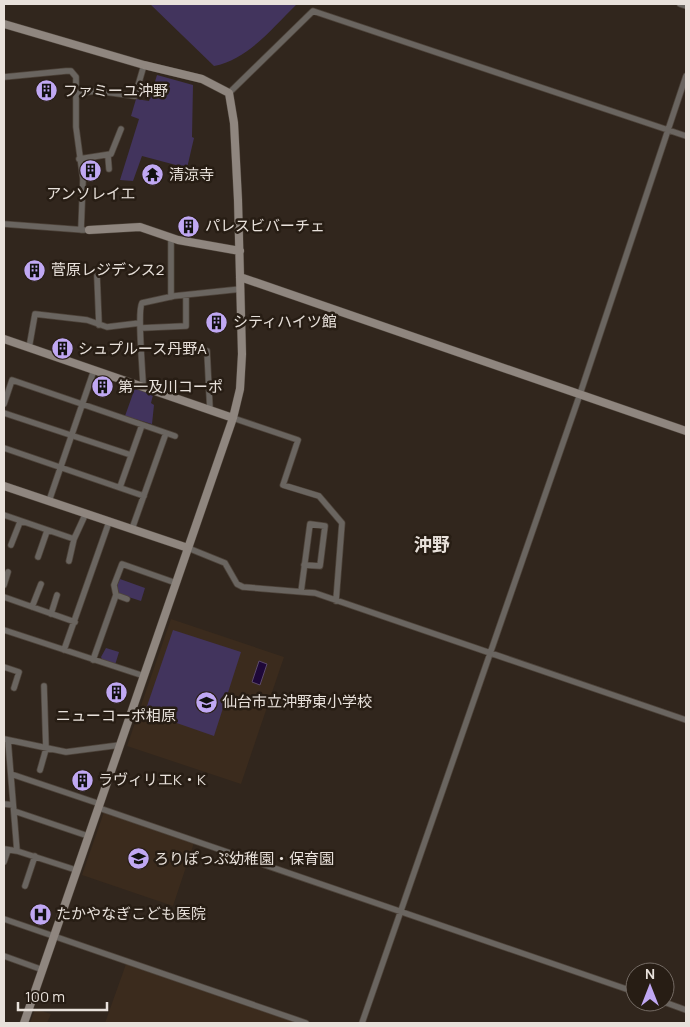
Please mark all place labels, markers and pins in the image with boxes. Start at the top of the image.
building icon: ファミーユ沖野 [35,79,59,103]
place label: ファミーユ沖野 [63,80,168,101]
building icon: アンソレイエ [79,159,103,183]
temple icon: 清涼寺 [141,163,165,187]
place label: 清涼寺 [169,164,214,185]
place label: アンソレイエ [46,183,136,204]
building icon: パレスビバーチェ [177,214,201,238]
place label: パレスビバーチェ [205,215,325,236]
building icon: 菅原レジデンス2 [23,258,47,282]
place label: 菅原レジデンス2 [51,259,164,280]
building icon: シティハイツ館 [205,310,229,334]
place label: シティハイツ館 [233,311,337,332]
building icon: シュプルース丹野A [50,337,74,361]
place label: シュプルース丹野A [78,338,207,359]
building icon: 第一及川コーポ [90,375,114,399]
place label: 第一及川コーポ [118,376,223,397]
building icon: ニューコーポ相原 [104,681,128,705]
school or university icon: 仙台市立沖野東小学校 [194,690,218,714]
place label: 仙台市立沖野東小学校 [222,691,372,712]
place label: ニューコーポ相原 [56,705,176,726]
building icon: ラヴィリエK・K [70,768,94,792]
place label: ラヴィリエK・K [98,769,206,790]
school or university icon: ろりぽっぷ幼稚園・保育園 [126,847,150,871]
place label: ろりぽっぷ幼稚園・保育園 [154,848,334,869]
hospital icon: たかやなぎこども医院 [28,902,52,926]
place label: たかやなぎこども医院 [56,903,206,924]

